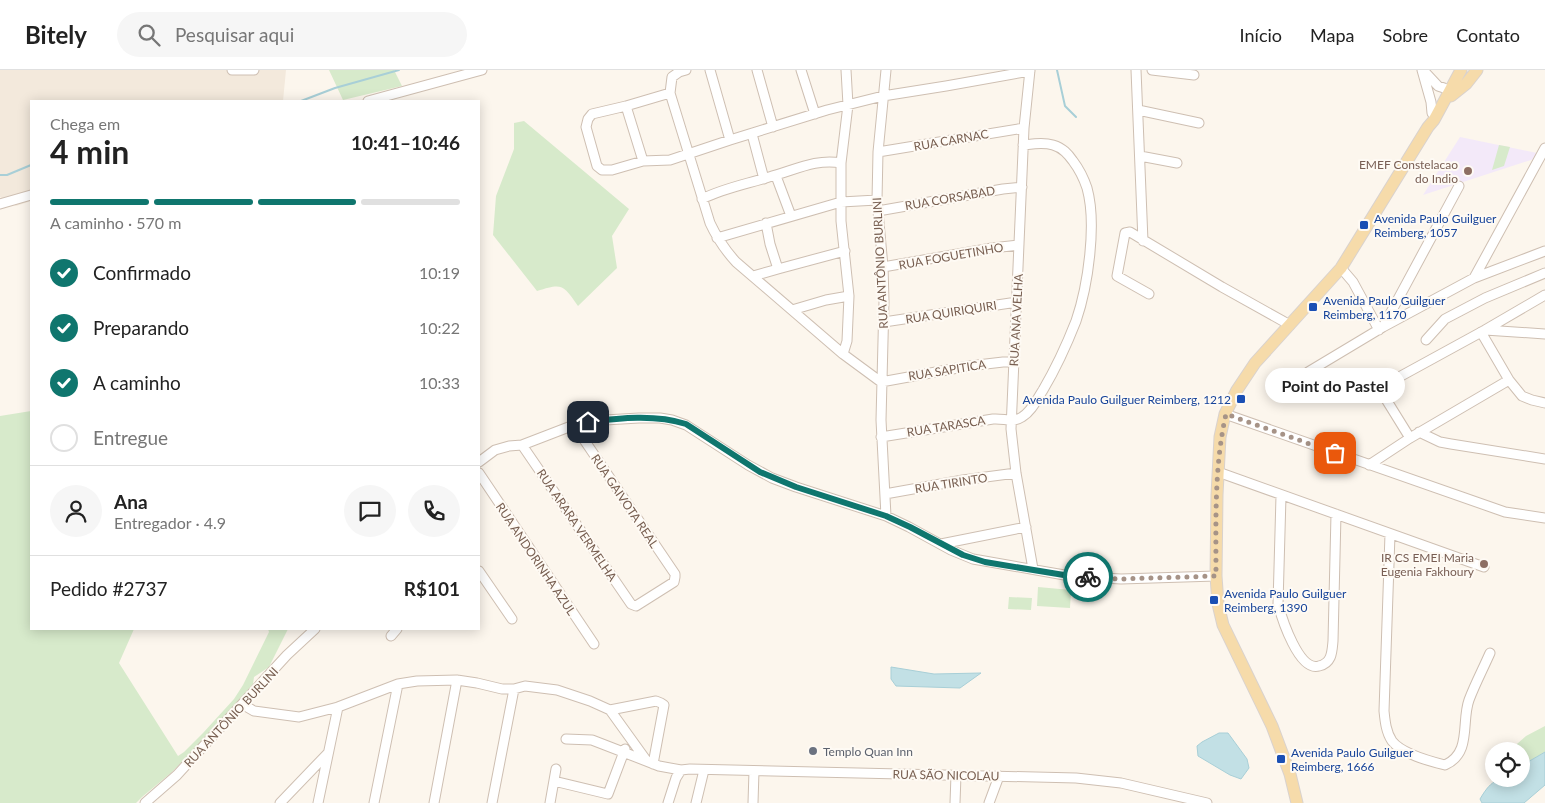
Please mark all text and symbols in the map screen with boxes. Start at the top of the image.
search box [117,12,467,57]
text: Bitely [25,20,87,49]
icon: search [135,21,163,49]
text: Pesquisar aqui [175,23,294,46]
text: Início [1240,24,1282,46]
text: Mapa [1310,24,1354,46]
text: Sobre [1382,24,1428,46]
text: Contato [1456,24,1520,46]
text: Chega em [50,114,120,133]
street label: RUA CARNAC [912,126,990,154]
text: 10:41–10:46 [351,131,460,154]
text: 4 min [50,132,129,171]
place label: EMEF Constelacao do Indio [1359,157,1458,186]
marker: EMEF Constelacao do Indio [1462,165,1474,177]
street label: RUA CORSABAD [904,183,996,213]
street label: RUA ANTÔNIO BURLINI [869,197,891,329]
place label: Avenida Paulo Guilguer Reimberg, 1057 [1374,211,1497,240]
text: A caminho · 570 m [50,213,181,232]
marker: Avenida Paulo Guilguer Reimberg, 1057 [1358,219,1370,231]
street label: RUA FOGUETINHO [897,239,1005,273]
icon: check [50,259,78,287]
text: Confirmado [93,261,191,284]
text: 10:19 [419,263,460,282]
street label: RUA ANA VELHA [1006,272,1026,367]
place label: Avenida Paulo Guilguer Reimberg, 1170 [1323,293,1446,322]
street label: RUA QUIRIQUIRI [904,297,998,327]
marker: Avenida Paulo Guilguer Reimberg, 1170 [1307,301,1319,313]
icon: check [50,314,78,342]
text: Preparando [93,316,189,339]
text: 10:22 [419,318,460,337]
street label: RUA SAPITICA [907,356,988,384]
callout: Point do Pastel [1265,368,1405,403]
icon: check [50,369,78,397]
text: A caminho [93,371,181,394]
text: 10:33 [419,373,460,392]
text: Point do Pastel [1282,376,1388,395]
place label: Avenida Paulo Guilguer Reimberg, 1212 [1022,392,1231,407]
marker: Avenida Paulo Guilguer Reimberg, 1212 [1235,393,1247,405]
pin [567,401,609,443]
icon: home [574,408,602,436]
street label: RUA TARASCA [906,412,987,440]
text: Entregue [93,426,168,449]
pin [1314,432,1356,474]
icon: bag [1321,439,1349,467]
street label: RUA GAIVOTA REAL [588,451,662,551]
street label: RUA ARARA VERMELHA [534,466,621,585]
street label: RUA TIRINTO [914,470,989,496]
button: person [50,485,102,537]
button: chat [344,485,396,537]
button: phone [408,485,460,537]
text: Ana [114,490,148,513]
street label: RUA ANDORINHA AZUL [493,500,579,618]
text: Entregador · 4.9 [114,513,226,532]
place label: IR CS EMEI Maria Eugenia Fakhoury [1381,550,1475,579]
courier [1063,552,1113,602]
marker: IR CS EMEI Maria Eugenia Fakhoury [1478,558,1490,570]
icon: bike [1074,563,1102,591]
text: Pedido #2737 [50,577,168,600]
text: R$101 [404,577,460,600]
place label: Avenida Paulo Guilguer Reimberg, 1390 [1224,586,1347,615]
marker: Avenida Paulo Guilguer Reimberg, 1390 [1208,594,1220,606]
street label: RUA ANTÔNIO BURLINI [181,664,281,770]
map controls [1485,742,1530,787]
button: locate [1485,742,1530,787]
place label: Templo Quan Inn [823,744,913,759]
marker: Templo Quan Inn [807,745,819,757]
place label: Avenida Paulo Guilguer Reimberg, 1666 [1291,745,1414,774]
marker: Avenida Paulo Guilguer Reimberg, 1666 [1275,753,1287,765]
street label: RUA SÃO NICOLAU [893,767,999,783]

